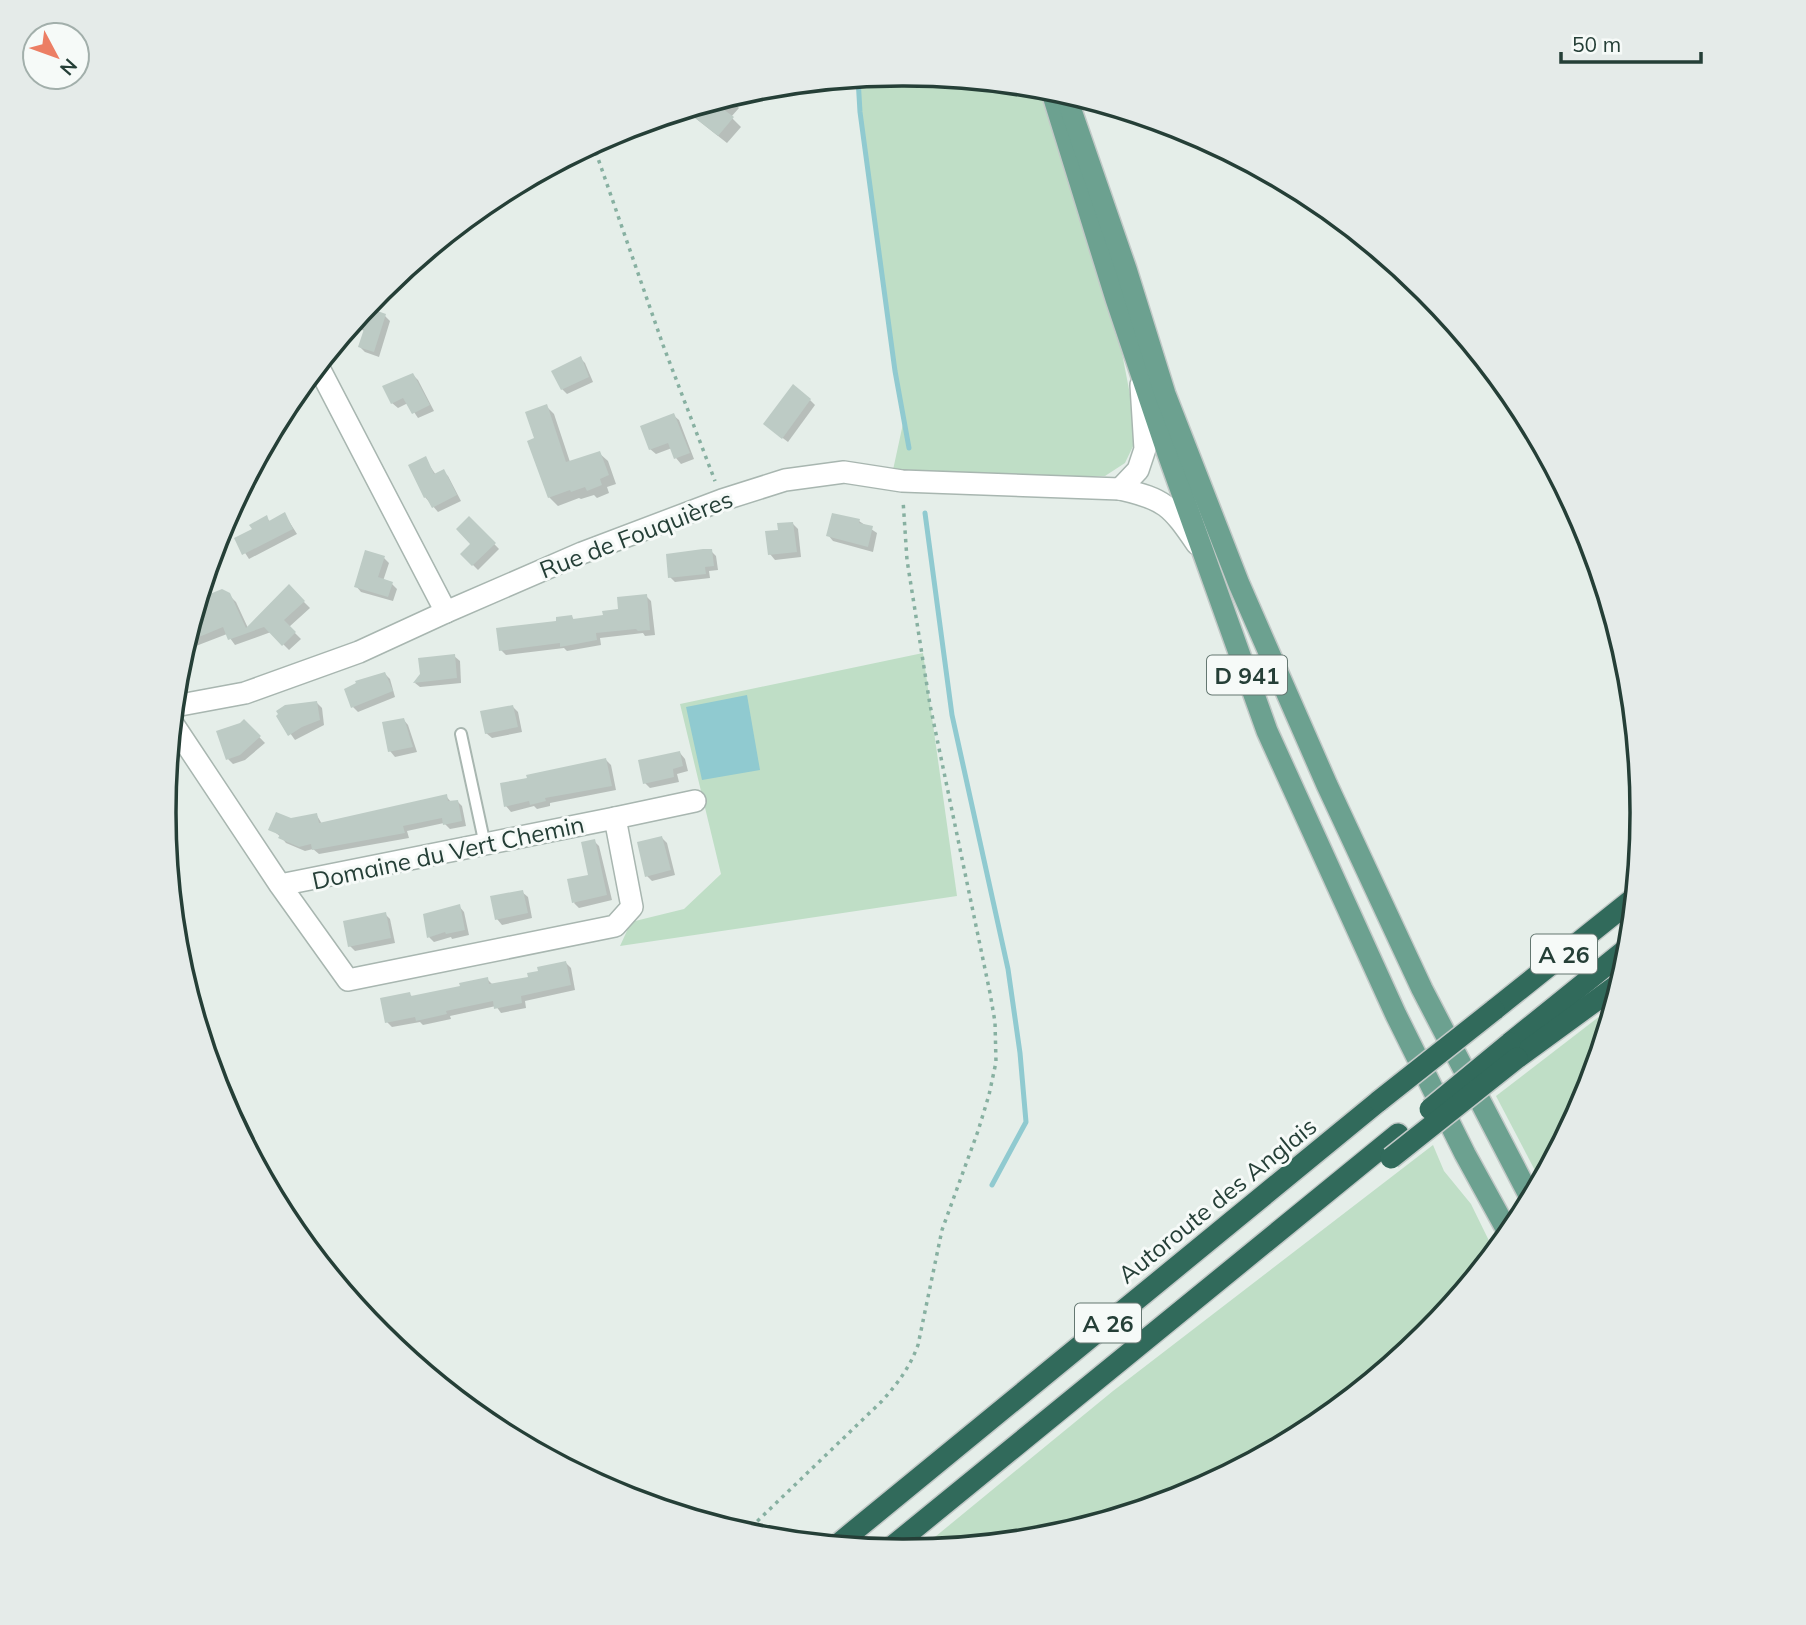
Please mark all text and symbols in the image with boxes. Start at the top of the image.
north arrow [21,21,91,91]
scale bar [1561,21,1701,65]
text: 50 m [1572,31,1621,57]
text: N [55,54,83,80]
street label: Rue de Fouquières [535,483,737,585]
road number: D 941 [1207,656,1287,694]
street label: Domaine du Vert Chemin [309,808,587,896]
road number: A 26 [1531,934,1597,973]
street label: Autoroute des Anglais [1112,1111,1322,1289]
road number: A 26 [1075,1304,1141,1342]

